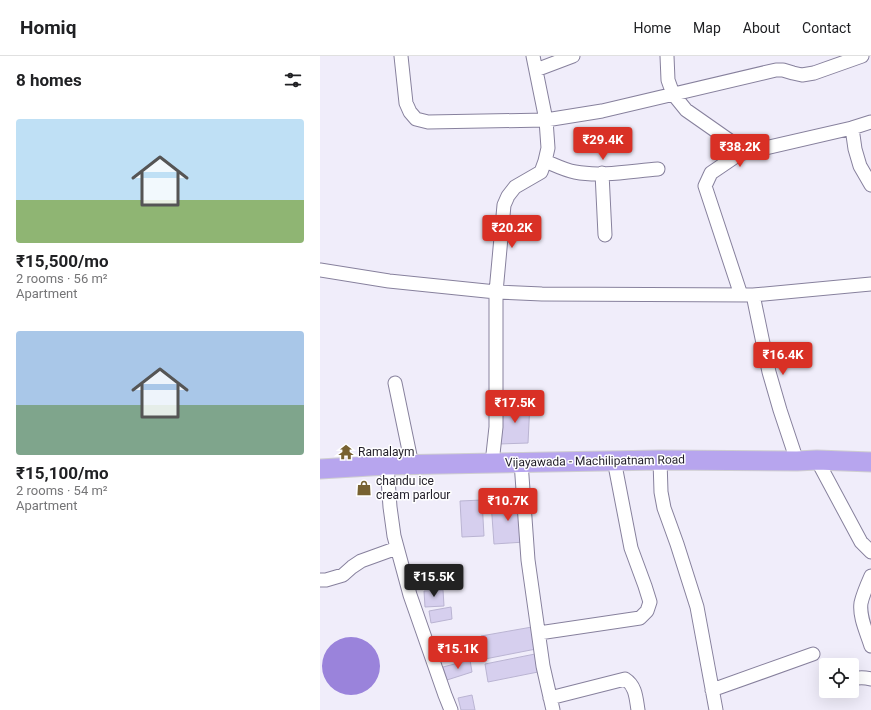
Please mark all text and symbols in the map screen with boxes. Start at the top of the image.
text: Homiq [20,16,76,39]
text: Home [633,20,671,36]
text: Map [693,20,721,36]
text: About [743,20,780,36]
text: Contact [802,20,851,36]
icon: filters [282,69,304,91]
text: 8 homes [16,70,82,90]
pin: ₹29.4K [570,127,636,161]
text: ₹29.4K [582,132,624,147]
pin: ₹38.2K [707,134,773,168]
text: ₹38.2K [719,139,761,154]
icon: home [124,145,196,217]
pin: ₹20.2K [479,215,545,249]
text: ₹20.2K [491,220,533,235]
text: ₹15,500/mo [16,251,109,271]
text: 2 rooms · 56 m² [16,271,108,286]
text: Apartment [16,286,78,301]
pin: ₹16.4K [750,342,816,376]
text: ₹16.4K [762,347,804,362]
icon: home [124,357,196,429]
pin: ₹17.5K [482,390,548,424]
text: ₹17.5K [494,395,536,410]
temple icon: Ramalaym [337,443,355,461]
place label: Ramalaym [358,445,415,459]
street label: Vijayawada - Machilipatnam Road [505,452,685,470]
text: ₹15,100/mo [16,463,109,483]
place label: chandu ice cream parlour [376,474,450,502]
shop icon: chandu ice cream parlour [355,479,373,497]
text: 2 rooms · 54 m² [16,483,108,498]
pin: ₹10.7K [475,488,541,522]
text: ₹10.7K [487,493,529,508]
text: Apartment [16,498,78,513]
pin: ₹15.5K [401,564,467,598]
text: ₹15.5K [413,569,455,584]
pin: ₹15.1K [425,636,491,670]
text: ₹15.1K [437,641,479,656]
map controls [819,658,859,698]
button: locate [819,658,859,698]

